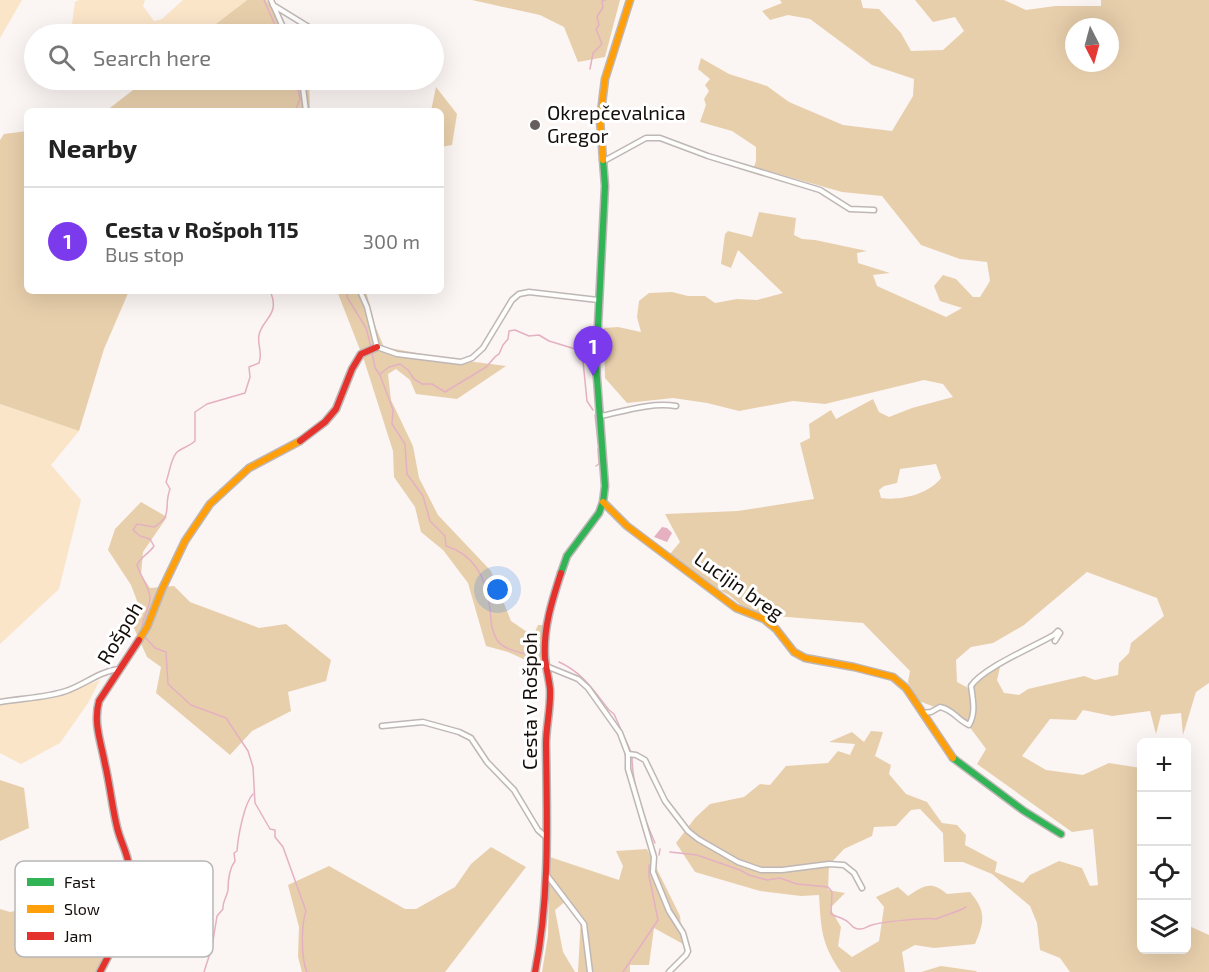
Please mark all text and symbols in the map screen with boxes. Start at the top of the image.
north arrow [1065,18,1119,72]
search box [24,24,444,90]
icon: search [45,41,78,74]
text: Search here [93,44,211,70]
place label: Okrepčevalnica Gregor [547,100,686,147]
marker: Okrepčevalnica Gregor [528,118,542,132]
text: Nearby [48,132,137,163]
text: Cesta v Rošpoh 115 [105,216,299,242]
text: 1 [63,229,72,253]
text: 300 m [363,229,420,253]
text: Bus stop [105,242,184,266]
pin: 1 [574,326,612,376]
street label: Lucijin breg [690,546,789,625]
your location [483,575,512,604]
street label: Rošpoh [91,597,147,668]
street label: Cesta v Rošpoh [517,632,541,770]
map controls [1137,738,1191,954]
button: + [1137,738,1191,792]
button: − [1137,792,1191,846]
button: locate [1137,846,1191,900]
legend [15,861,213,957]
text: Fast [64,872,95,891]
text: Slow [64,899,100,918]
button: layers [1137,900,1191,954]
text: Jam [64,926,92,945]

